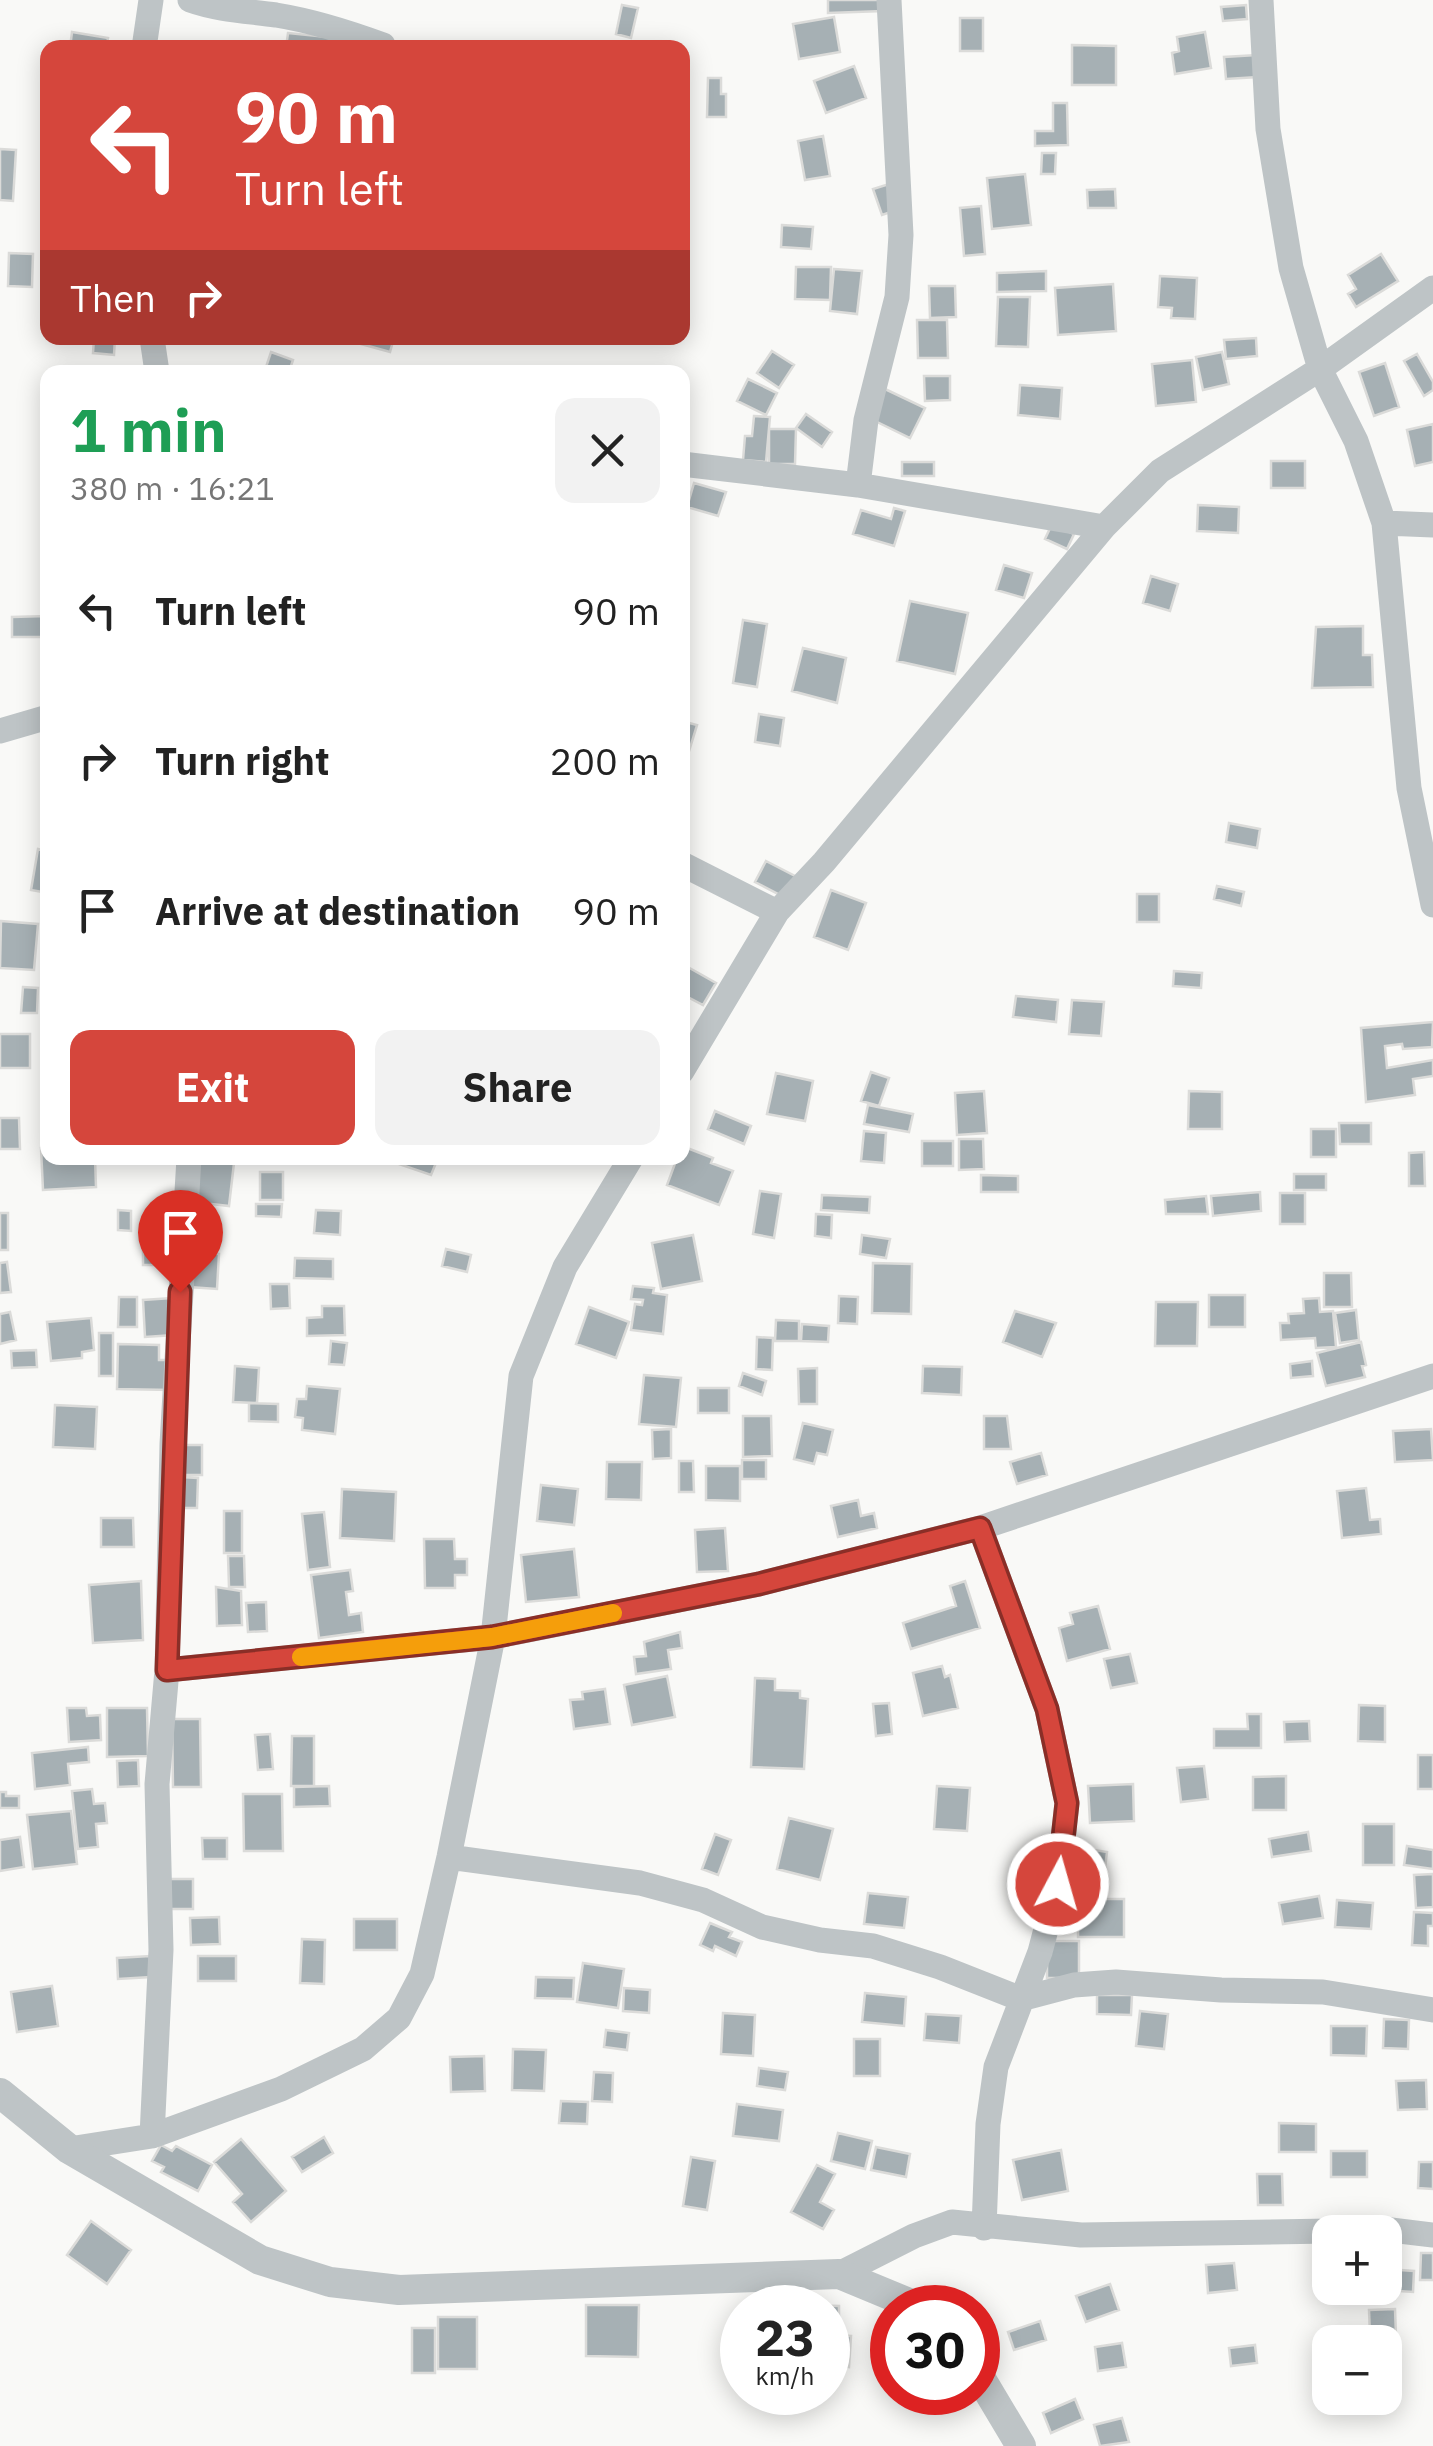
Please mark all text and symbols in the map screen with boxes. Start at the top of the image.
text: 90 m [235,71,398,162]
icon: left [70,80,200,210]
text: Turn left [235,159,404,217]
icon: right [176,270,231,325]
text: Then [70,273,156,322]
text: 1 min [70,390,227,469]
button: close [555,398,660,503]
text: 380 m · 16:21 [70,467,275,509]
icon: left [70,583,125,638]
text: Turn left [155,586,306,635]
text: 90 m [572,586,660,635]
icon: right [70,733,125,788]
text: Turn right [155,736,330,785]
text: 200 m [549,736,660,785]
icon: arrive [70,883,125,938]
text: Arrive at destination [155,886,520,935]
text: 90 m [572,886,660,935]
button: Exit [70,1030,355,1145]
button: Share [375,1030,660,1145]
pin [138,1190,223,1293]
icon: arrive [153,1205,208,1260]
position arrow [1006,1832,1110,1936]
map controls [1312,2215,1402,2415]
button: + [1312,2215,1402,2305]
speed limit sign: 30 [870,2285,1000,2415]
text: 23 [755,2305,815,2370]
button: − [1312,2325,1402,2415]
text: km/h [756,2359,814,2392]

